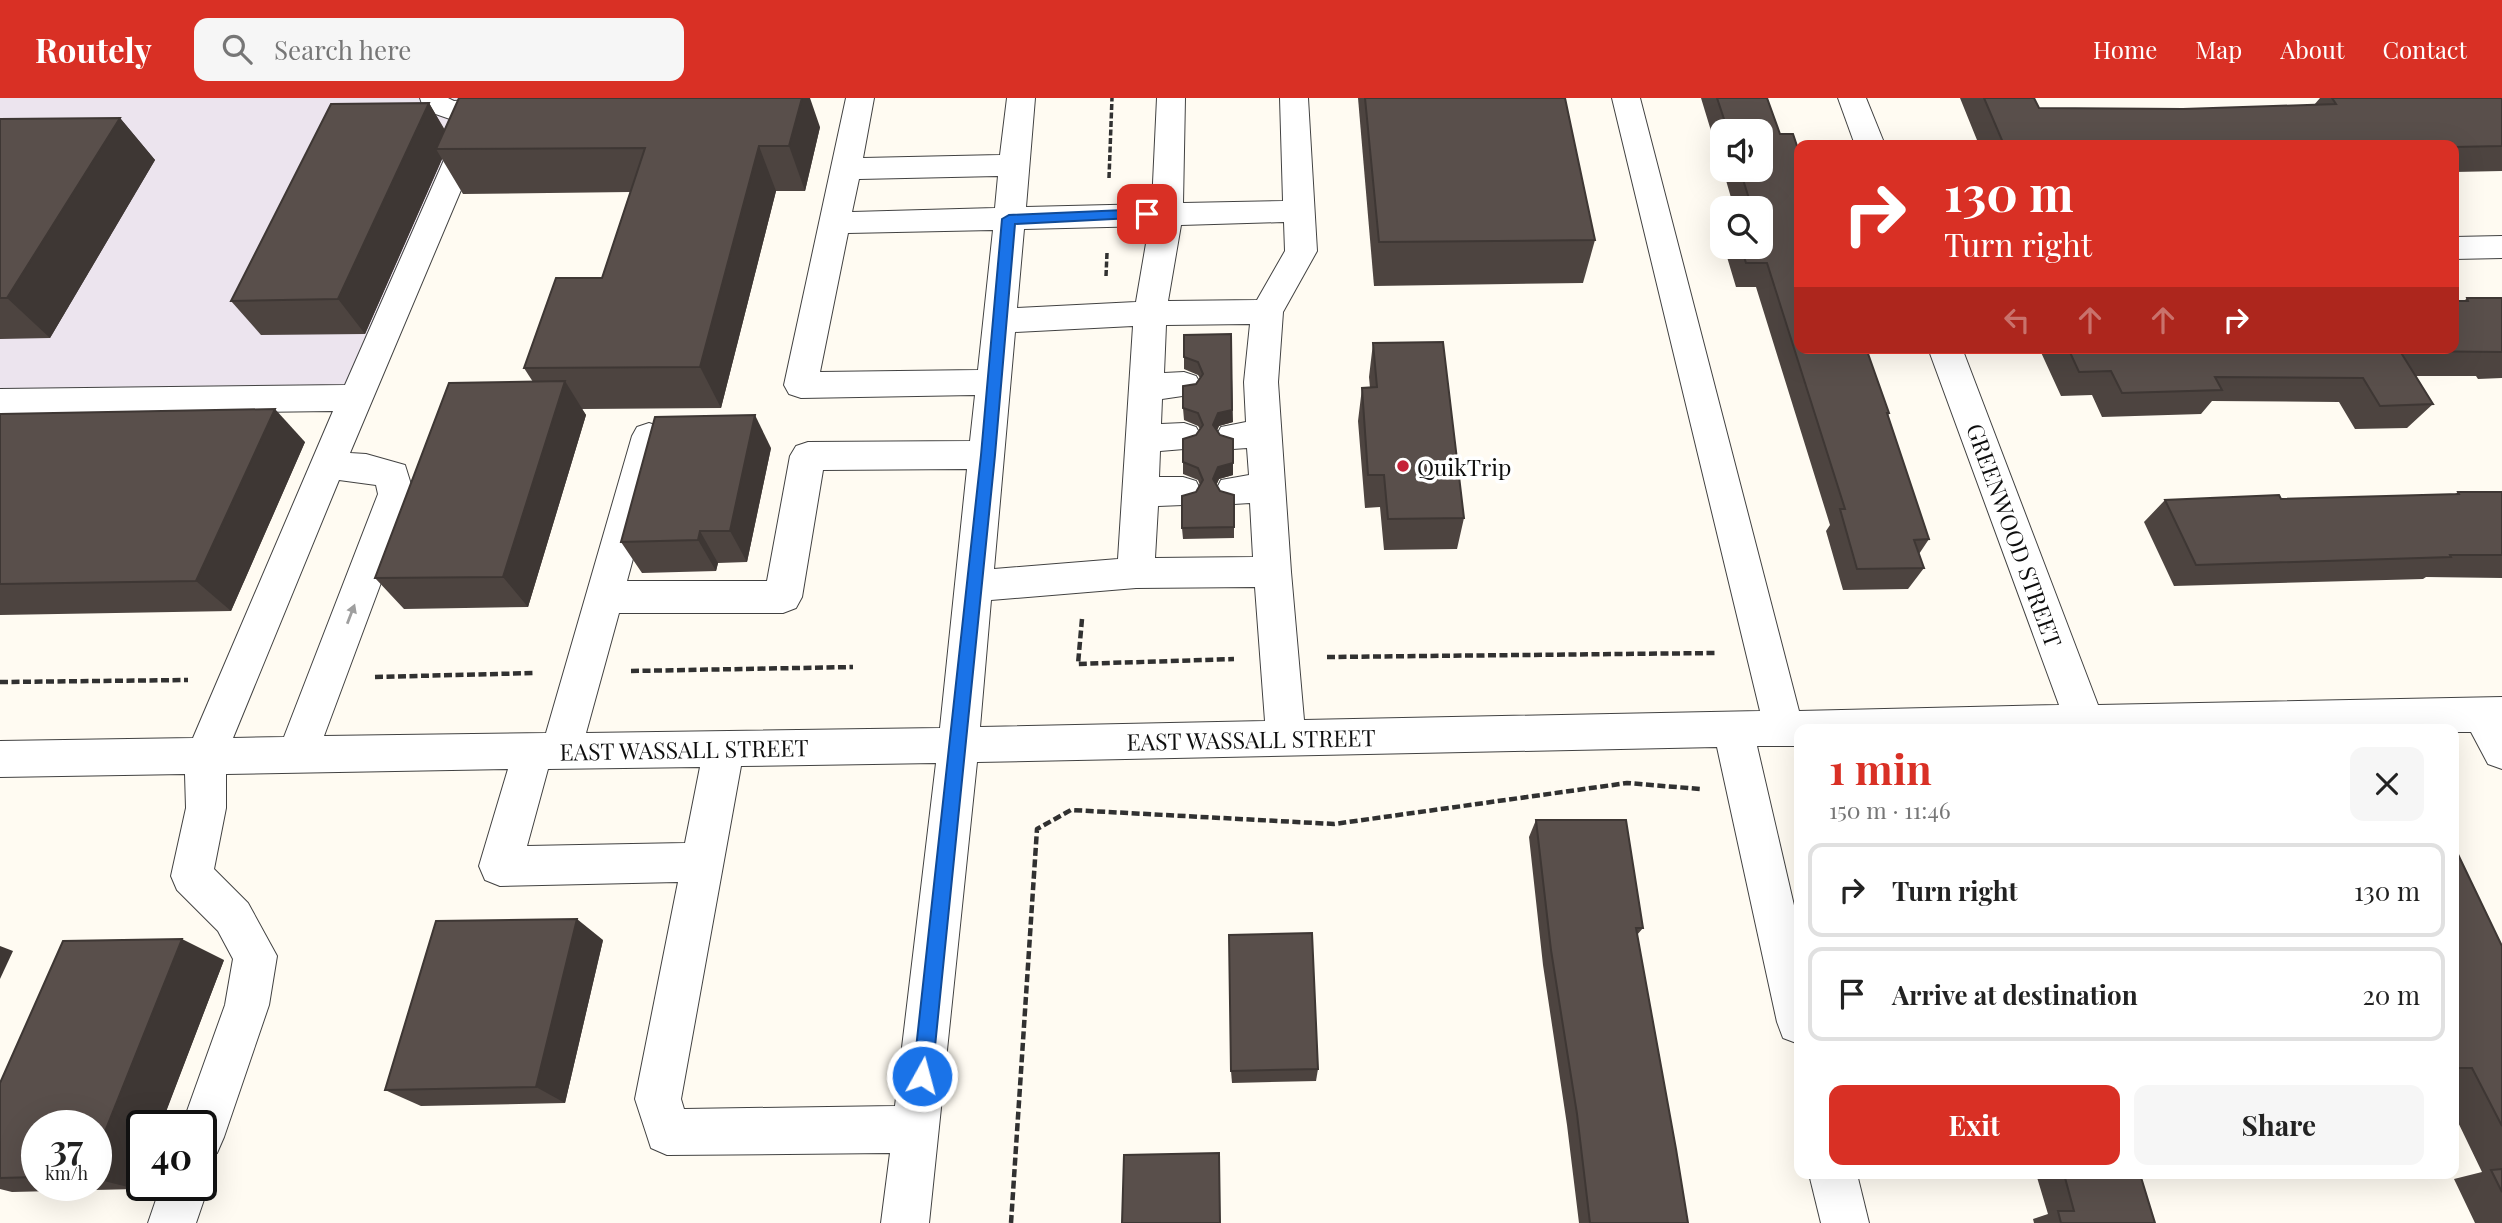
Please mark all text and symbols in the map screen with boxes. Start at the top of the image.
search box [194,18,684,81]
text: Routely [35,27,152,71]
icon: search [218,30,256,68]
text: Search here [274,32,411,67]
text: Home [2093,33,2157,65]
text: Map [2195,33,2242,65]
text: About [2280,33,2344,65]
text: Contact [2382,33,2467,65]
map controls [1710,119,1773,259]
button: sound [1710,119,1773,182]
text: 130 m [1944,159,2074,224]
icon: right [1829,168,1920,259]
pin [1117,184,1177,244]
icon: arrive [1128,195,1166,233]
button: search [1710,196,1773,259]
text: Turn right [1944,222,2092,265]
icon: left [1998,301,2036,339]
icon: ahead [2071,301,2109,339]
icon: ahead [2144,301,2182,339]
icon: right [2217,301,2255,339]
street label: GREENWOOD STREET [1960,419,2070,651]
place label: QuikTrip [1417,451,1511,482]
marker: QuikTrip [1395,458,1411,474]
one-way arrow [345,603,356,624]
street label: EAST WASSALL STREET [1126,721,1376,757]
street label: EAST WASSALL STREET [559,731,809,767]
text: 1 min [1829,740,1932,796]
button: close [2350,747,2424,821]
text: 150 m · 11:46 [1829,794,1951,825]
icon: right [1833,871,1871,909]
text: Turn right [1892,873,2018,908]
text: 130 m [2354,873,2420,908]
icon: arrive [1833,975,1871,1013]
text: Arrive at destination [1892,977,2138,1012]
text: 20 m [2362,977,2420,1012]
position arrow [885,1039,959,1113]
button: Exit [1829,1085,2120,1165]
button: Share [2134,1085,2424,1165]
speed limit sign: 40 [126,1110,217,1201]
text: 37 [50,1123,83,1170]
text: km/h [45,1161,88,1185]

